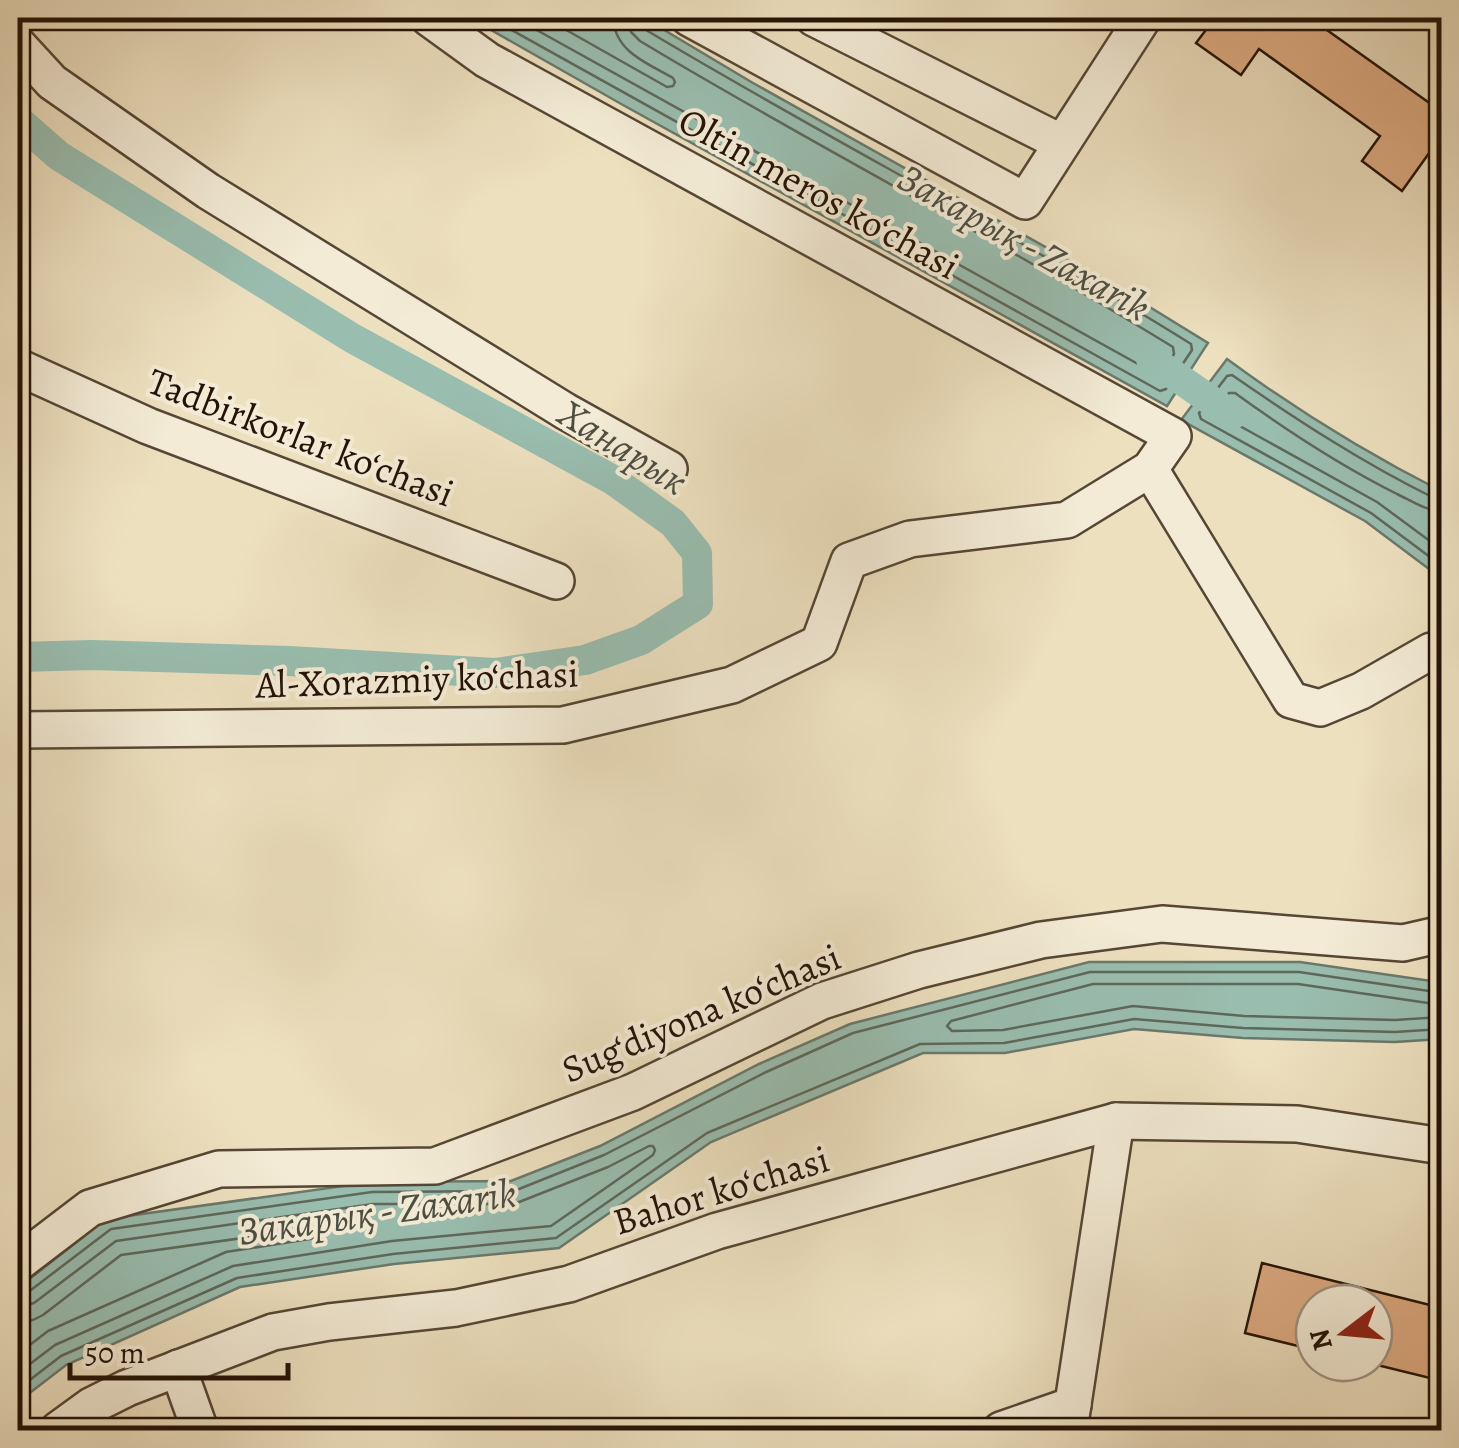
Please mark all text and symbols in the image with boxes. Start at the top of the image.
street label: Oltin meros ko‘chasi [669,94,969,292]
water label: Закарық - Zaxarik [888,150,1160,334]
street label: Tadbirkorlar ko‘chasi [141,355,461,519]
water label: Ханарык [547,385,698,508]
street label: Al-Xorazmiy ko‘chasi [254,647,579,711]
street label: Sug‘diyona ko‘chasi [553,931,849,1095]
street label: Bahor ko‘chasi [607,1132,835,1248]
water label: Закарық - Zaxarik [234,1165,520,1259]
north arrow [1294,1283,1394,1383]
scale bar [70,1318,288,1380]
text: N [1300,1325,1342,1355]
text: 50 m [85,1333,145,1373]

